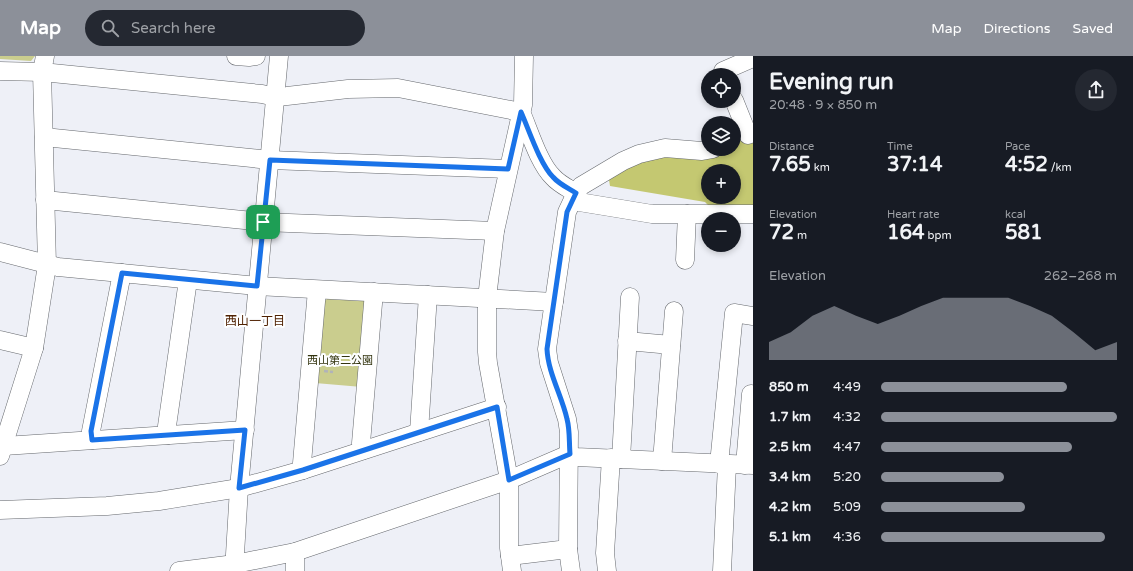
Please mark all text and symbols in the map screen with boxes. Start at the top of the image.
search box [85,10,365,46]
text: Map [20,17,61,39]
icon: search [99,17,121,39]
text: Search here [131,19,215,37]
text: Map [931,20,962,37]
text: Directions [984,20,1051,37]
text: Saved [1073,20,1113,37]
map controls [701,68,741,252]
button: locate [701,68,741,108]
text: Evening run [769,69,894,95]
button: share [1075,69,1117,111]
text: 20:48 · 9 × 850 m [769,97,877,113]
button: layers [701,116,741,156]
text: Distance [769,140,814,153]
text: Time [887,140,913,153]
text: Pace [1005,140,1030,153]
text: 7.65 [769,153,811,177]
text: 37:14 [887,153,942,177]
text: 4:52 [1005,153,1048,177]
text: km [811,161,830,174]
text: /km [1048,161,1072,174]
button: + [701,164,741,204]
pin [246,205,280,239]
text: Elevation [769,208,817,221]
text: Heart rate [887,208,939,221]
text: kcal [1005,208,1026,221]
icon: arrive [252,211,274,233]
button: − [701,212,741,252]
text: 72 [769,221,794,245]
text: 164 [887,221,925,245]
text: 581 [1005,221,1043,245]
text: m [794,229,807,242]
text: bpm [925,229,952,242]
text: Elevation [769,268,826,284]
text: 262–268 m [1044,268,1117,284]
district label: 西山一丁目 [225,314,285,328]
park label: 西山第二公園 [307,354,373,367]
text: 850 m [769,379,809,395]
text: 4:49 [833,379,861,395]
text: 1.7 km [769,409,811,425]
text: 4:32 [833,409,861,425]
text: 2.5 km [769,439,811,455]
text: 4:47 [833,439,861,455]
text: 3.4 km [769,469,811,485]
text: 5:20 [833,469,861,485]
text: 4.2 km [769,499,811,515]
text: 5:09 [833,499,861,515]
text: 5.1 km [769,529,811,545]
text: 4:36 [833,529,861,545]

